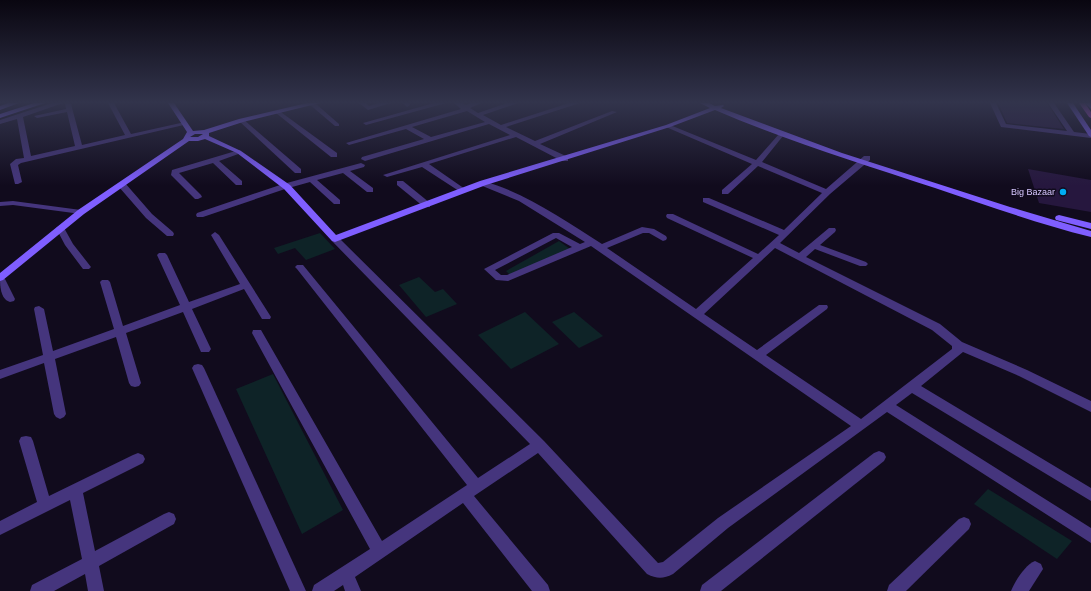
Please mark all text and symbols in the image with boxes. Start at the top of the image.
place label: Big Bazaar [1011,187,1055,197]
marker: Big Bazaar [1058,187,1068,197]

